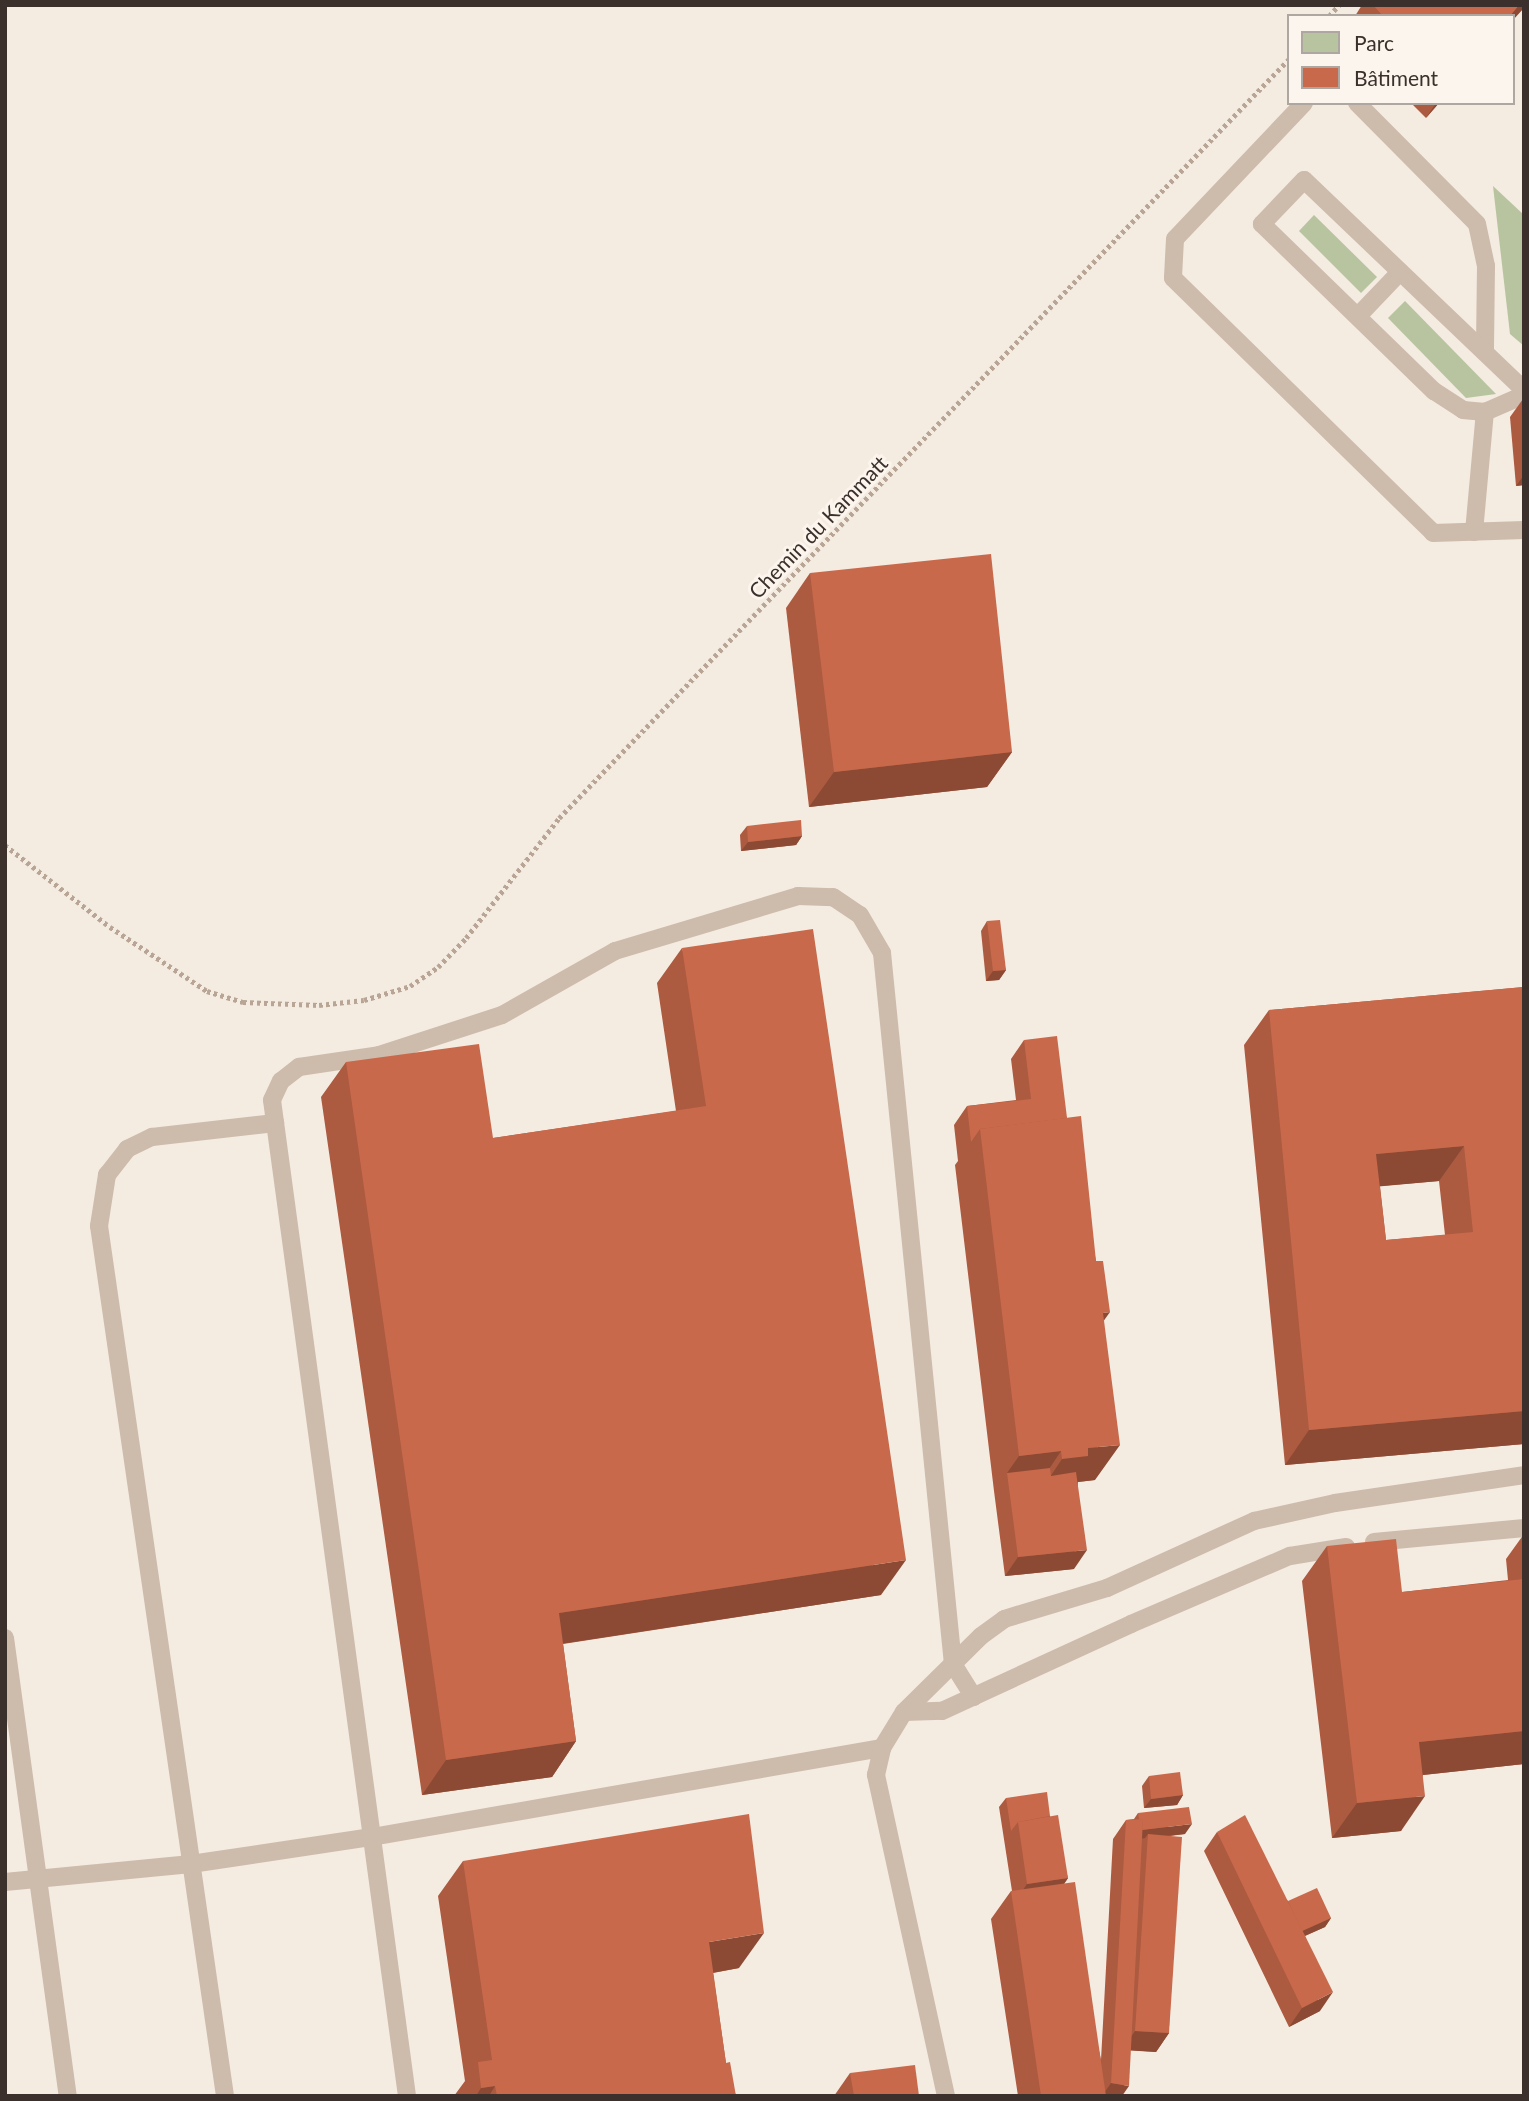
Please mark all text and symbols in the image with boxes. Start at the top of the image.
legend [1288,14,1515,105]
text: Parc [1354,30,1394,55]
text: Bâtiment [1354,65,1438,90]
street label: Chemin du Kammatt [743,450,893,604]

